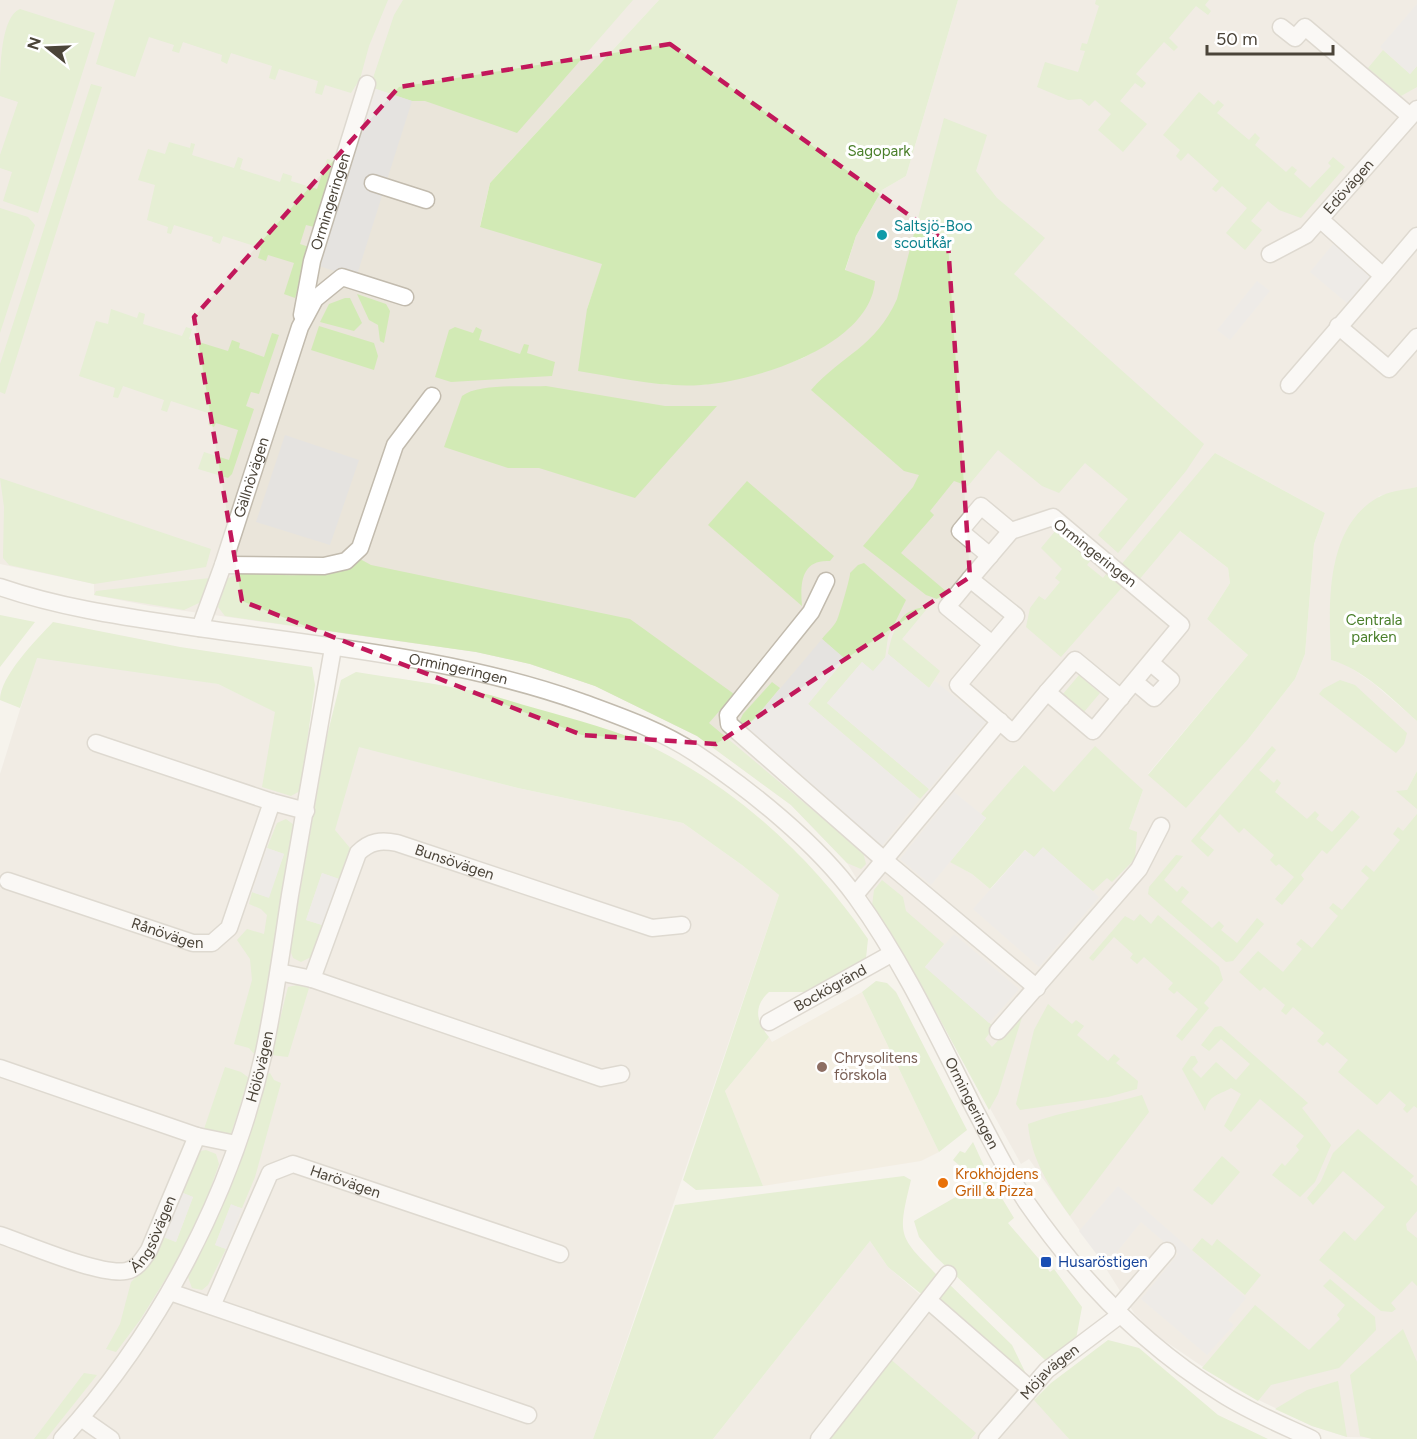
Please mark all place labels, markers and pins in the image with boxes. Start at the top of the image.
place label: Saltsjö-Boo scoutkår [894,217,973,252]
marker: Saltsjö-Boo scoutkår [875,228,889,242]
place label: Chrysolitens förskola [834,1049,918,1084]
marker: Chrysolitens förskola [815,1060,829,1074]
place label: Krokhöjdens Grill & Pizza [955,1165,1039,1200]
marker: Krokhöjdens Grill & Pizza [936,1176,950,1190]
place label: Husaröstigen [1058,1253,1148,1271]
marker: Husaröstigen [1039,1255,1053,1269]

